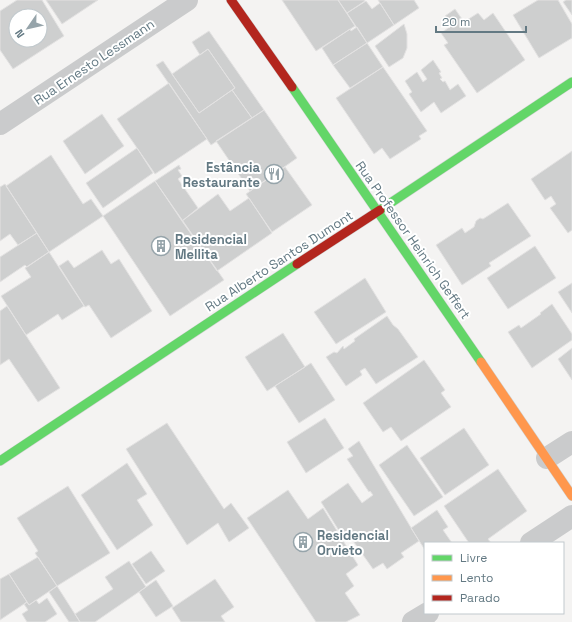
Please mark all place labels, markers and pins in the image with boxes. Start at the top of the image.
place label: Estância Restaurante [183,159,260,191]
restaurant icon: Estância Restaurante [263,163,285,185]
place label: Residencial Mellita [175,231,247,263]
building icon: Residencial Mellita [150,235,172,257]
place label: Residencial Orvieto [317,527,389,559]
building icon: Residencial Orvieto [292,531,314,553]

